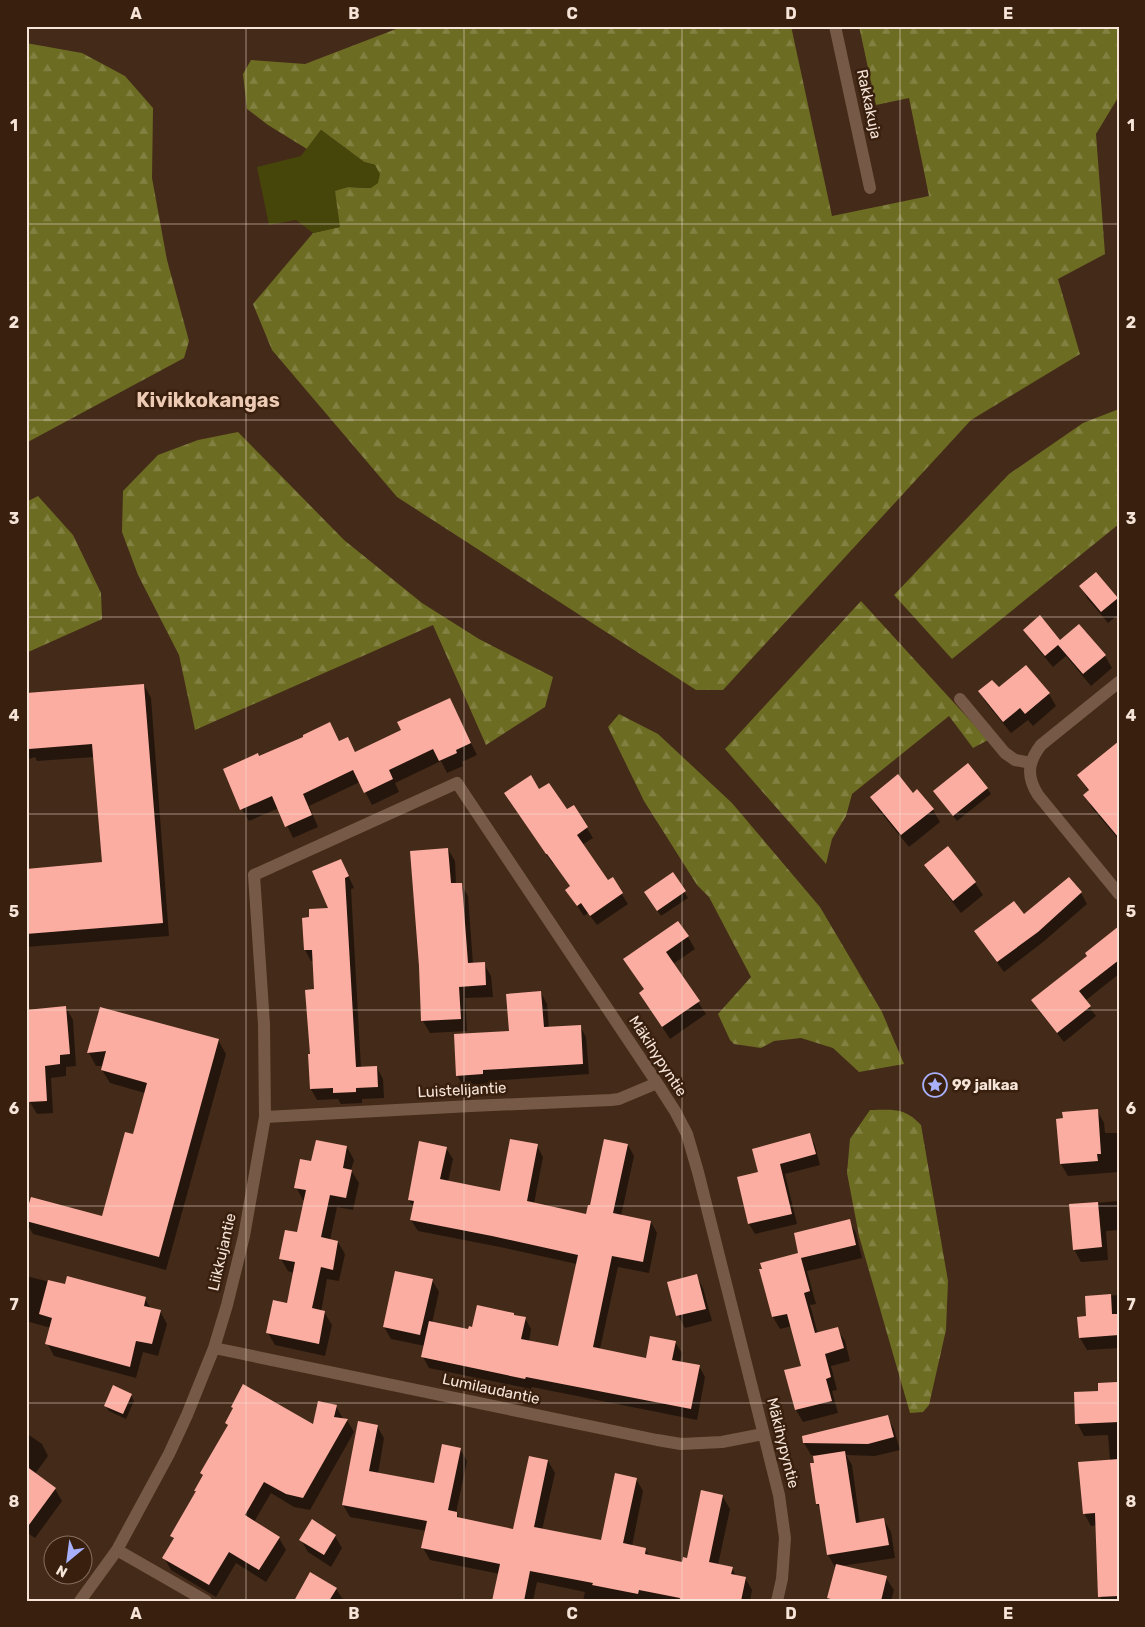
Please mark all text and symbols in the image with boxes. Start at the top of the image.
text: A [130,4,142,23]
text: B [348,4,360,23]
text: C [566,4,578,23]
text: D [785,4,797,23]
text: E [1003,4,1013,23]
street label: Rakkakuja [853,68,885,140]
text: 1 [10,116,18,135]
text: 1 [1127,116,1135,135]
text: 2 [9,313,19,332]
text: 2 [1126,313,1136,332]
district label: Kivikkokangas [136,388,280,412]
text: 3 [9,509,19,528]
text: 3 [1126,509,1136,528]
text: 4 [9,706,20,725]
text: 4 [1126,706,1137,725]
text: 5 [9,902,19,921]
text: 5 [1126,902,1136,921]
street label: Mäkihypyntie [625,1012,691,1100]
place icon: 99 jalkaa [922,1072,948,1098]
place label: 99 jalkaa [952,1076,1019,1094]
street label: Luistelijantie [417,1079,507,1101]
text: 6 [9,1099,19,1118]
text: 6 [1126,1099,1136,1118]
street label: Liikkujantie [204,1211,240,1293]
text: 7 [9,1295,19,1314]
text: 7 [1126,1295,1136,1314]
street label: Lumilaudantie [441,1370,541,1408]
street label: Mäkihypyntie [763,1396,803,1490]
text: 8 [9,1492,20,1511]
text: 8 [1126,1492,1137,1511]
north arrow [42,1534,92,1584]
text: N [53,1561,70,1581]
text: A [130,1604,142,1623]
text: B [348,1604,360,1623]
text: C [566,1604,578,1623]
text: D [785,1604,797,1623]
text: E [1003,1604,1013,1623]

